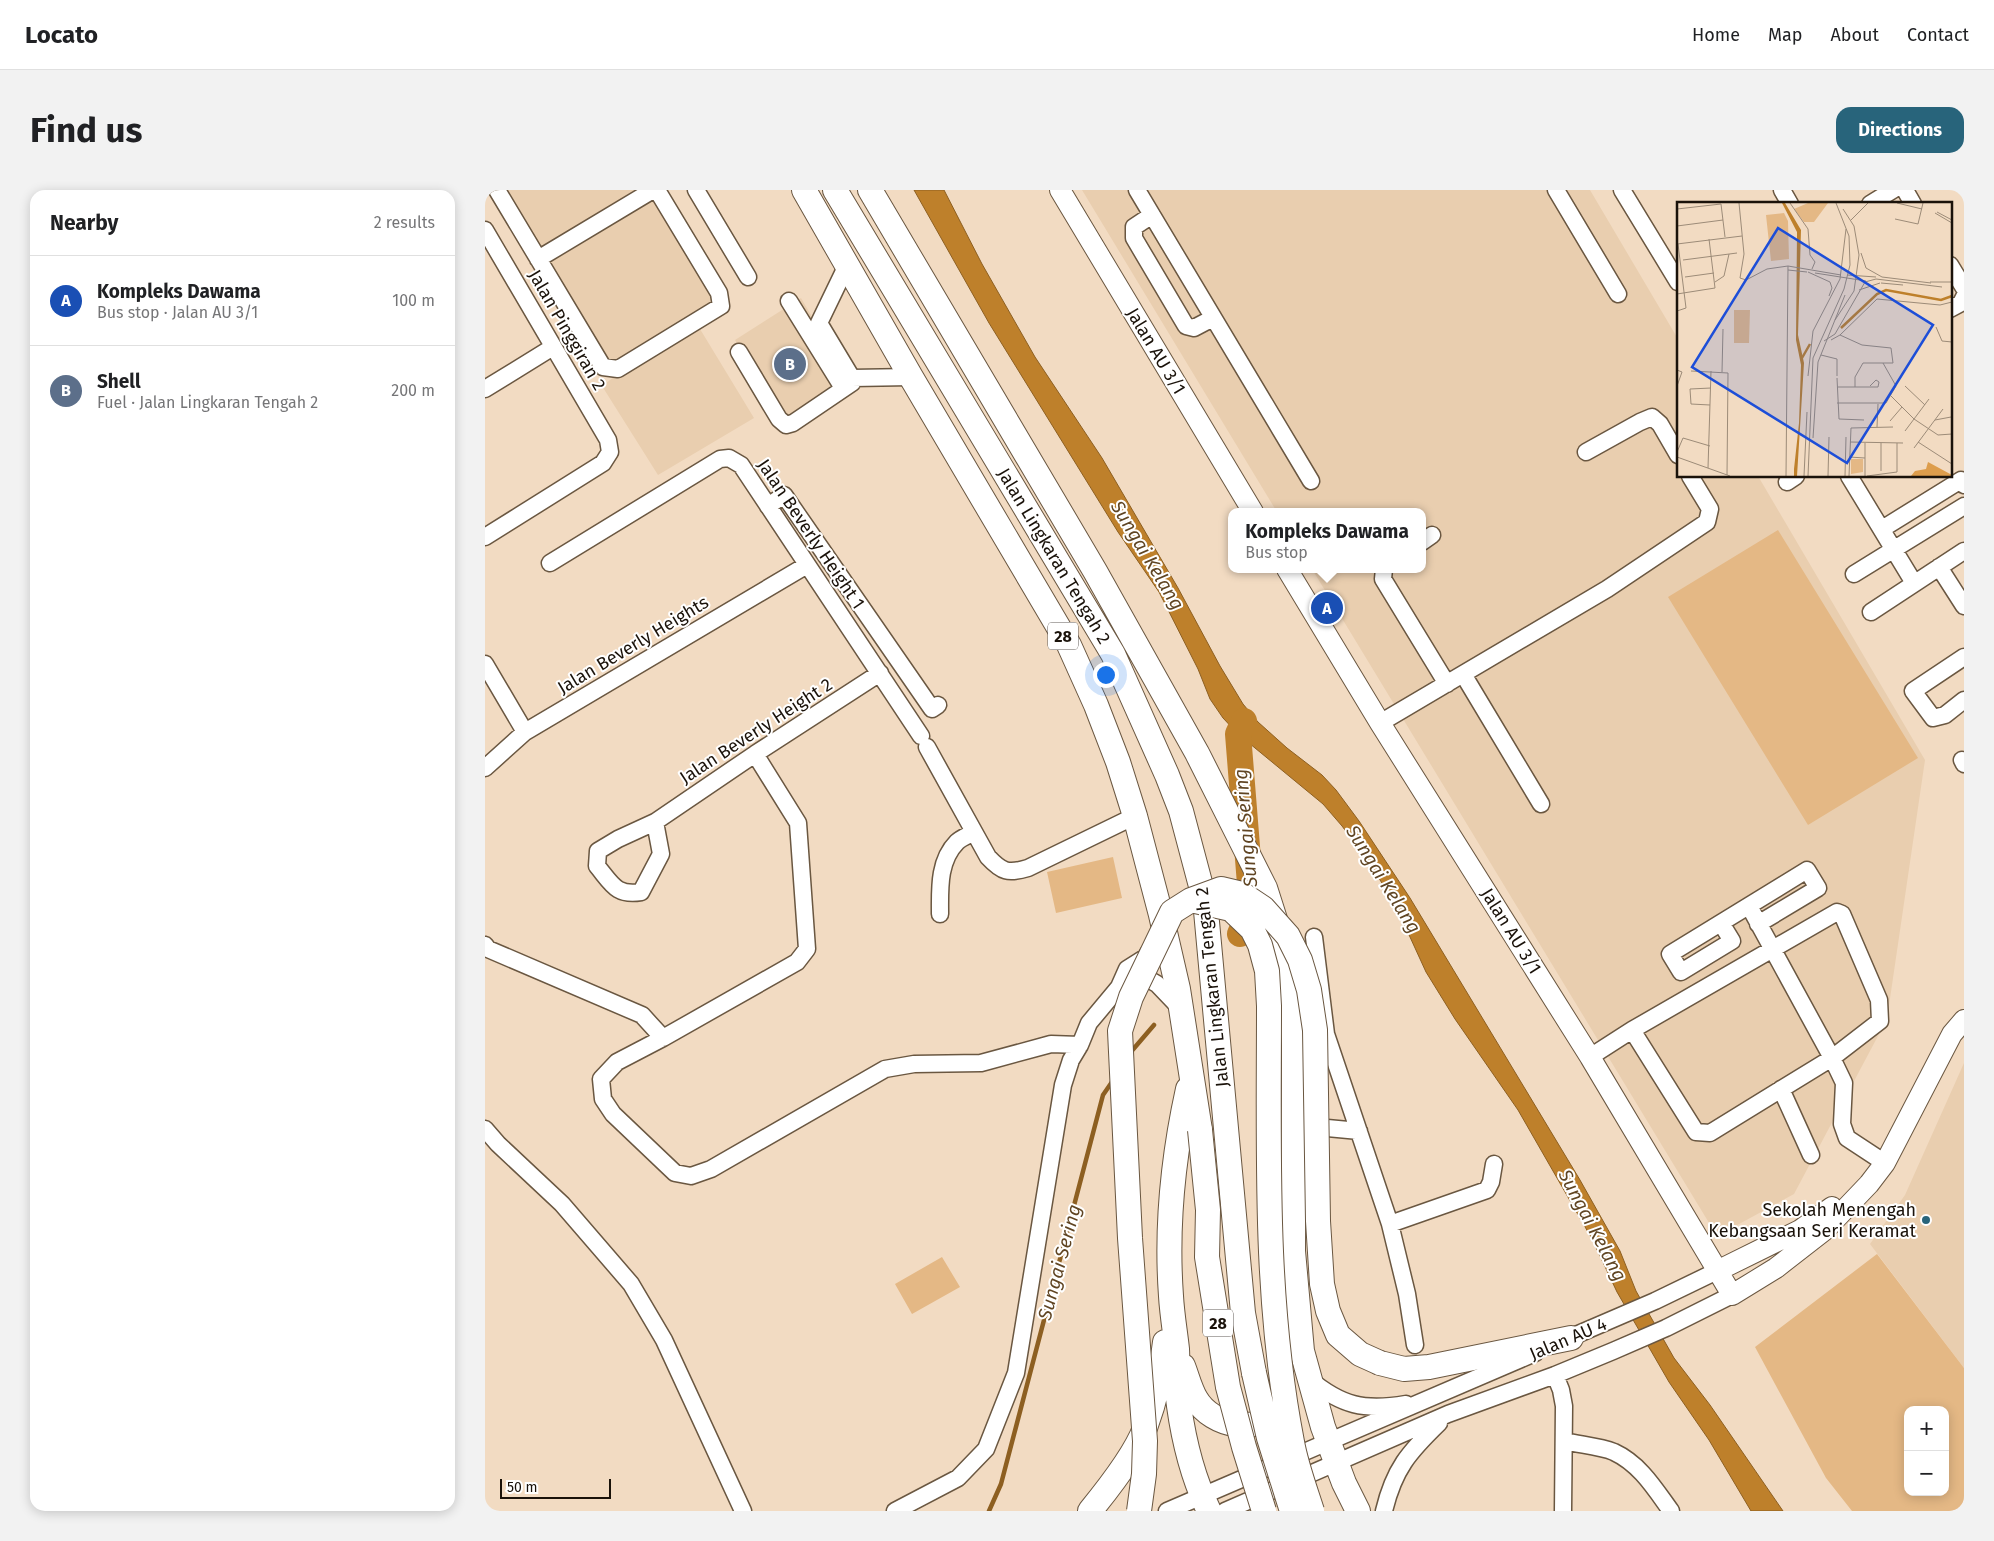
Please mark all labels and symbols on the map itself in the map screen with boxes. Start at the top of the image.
inset map [1677,202,1951,478]
street label: Jalan Pinggiran 2 [524,266,610,394]
street label: Jalan AU 3/1 [1122,304,1190,398]
pin: B [774,345,806,383]
street label: Jalan Beverly Height 1 [753,455,869,613]
street label: Jalan Lingkaran Tengah 2 [993,464,1115,648]
water label: Sungai Kelang [1105,496,1189,614]
pin: A [1311,589,1343,627]
street label: Jalan Beverly Heights [553,591,713,699]
road number: 28 [1048,622,1078,650]
your location [1093,662,1119,688]
street label: Jalan Beverly Height 2 [676,673,837,789]
water label: Sungai Sering [1229,768,1262,889]
water label: Sungai Kelang [1341,820,1426,938]
street label: Jalan AU 3/1 [1476,884,1546,978]
street label: Jalan Lingkaran Tengah 2 [1191,886,1233,1088]
water label: Sungai Kelang [1553,1165,1632,1285]
place label: Sekolah Menengah Kebangsaan Seri Keramat [1708,1199,1916,1242]
water label: Sungai Sering [1033,1202,1086,1323]
marker: Sekolah Menengah Kebangsaan Seri Keramat [1920,1214,1932,1226]
road number: 28 [1203,1310,1233,1336]
street label: Jalan AU 4 [1526,1313,1610,1365]
scale bar [500,1476,611,1499]

